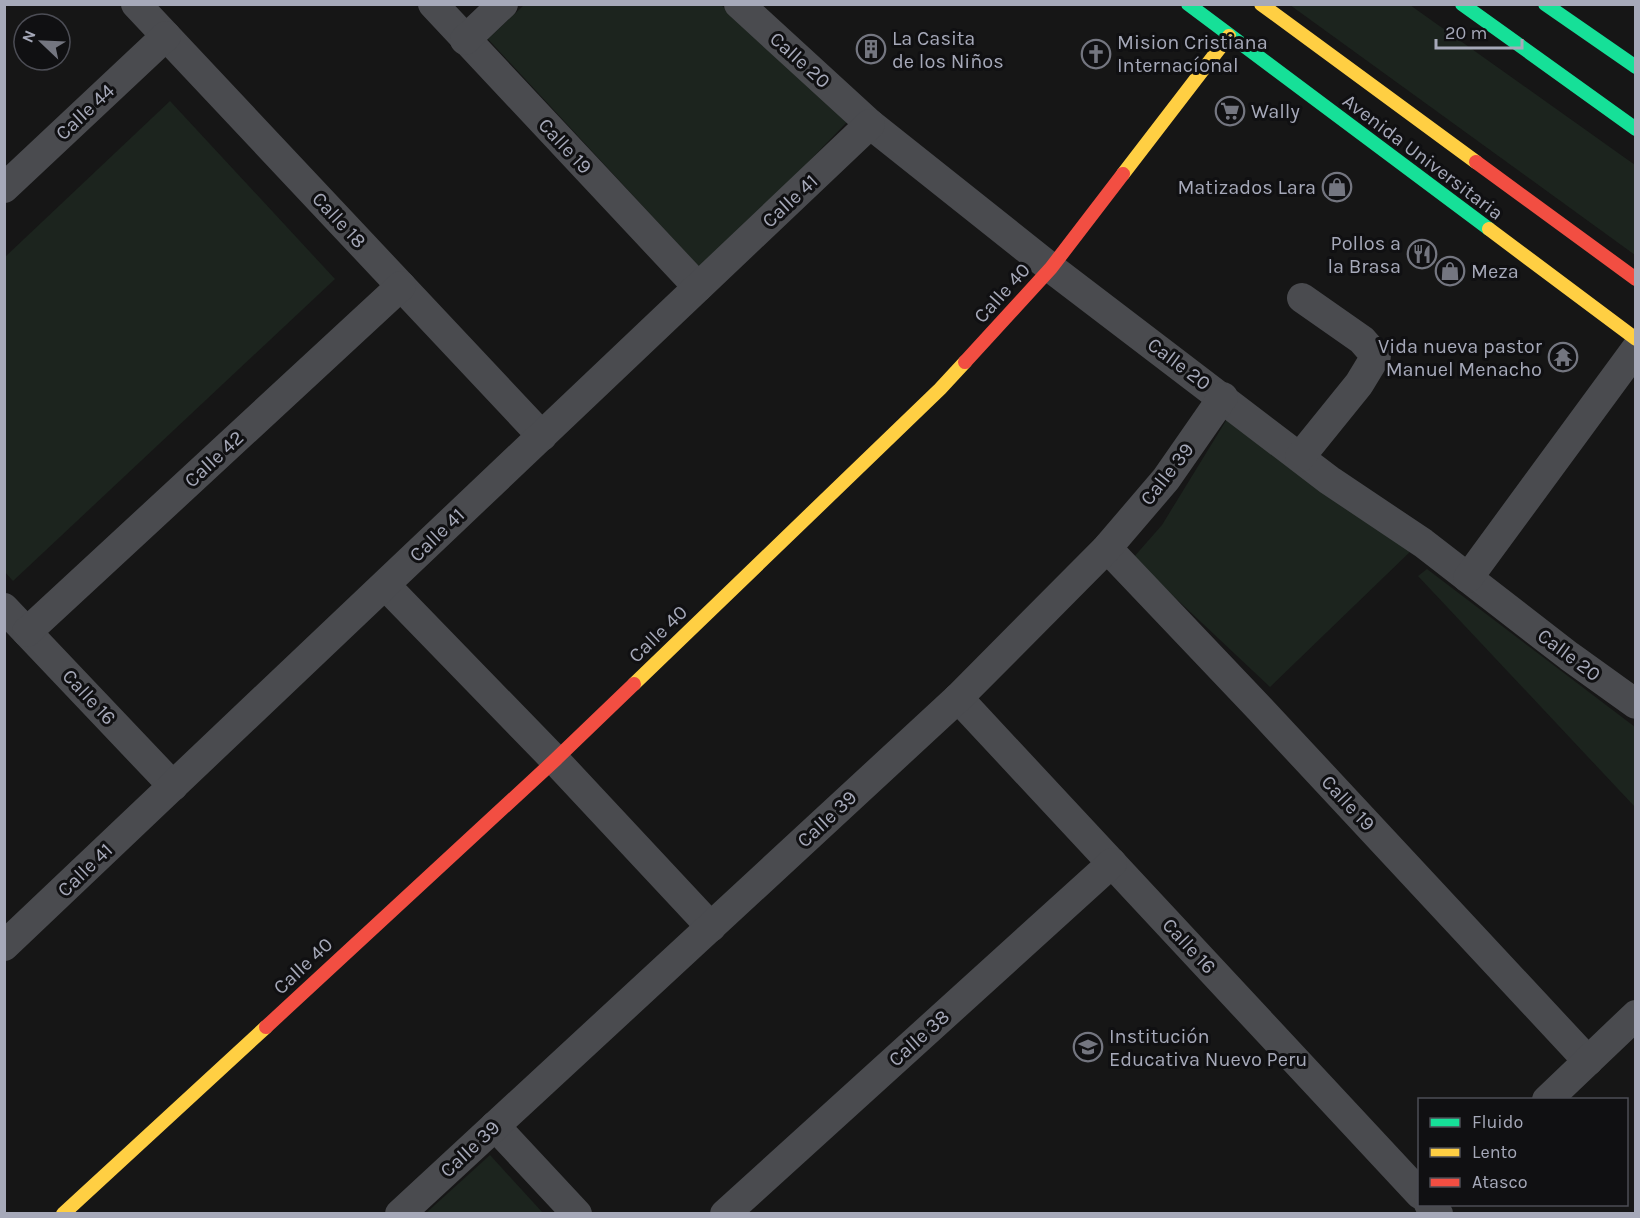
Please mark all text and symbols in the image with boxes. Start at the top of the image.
north arrow [12,12,72,72]
scale bar [1436,12,1522,50]
text: 20 m [1445,22,1487,44]
text: N [18,27,40,45]
street label: Calle 20 [765,27,835,93]
place label: La Casita de los Niños [892,27,1004,73]
place label: Mision Cristiana Internacíonal [1117,31,1268,77]
building icon: La Casita de los Niños [855,33,887,65]
church icon: Mision Cristiana Internacíonal [1080,38,1112,70]
street label: Calle 44 [51,79,119,145]
street label: Avenida Universitaria [1338,89,1508,225]
supermarket icon: Wally [1214,95,1246,127]
place label: Wally [1251,100,1300,123]
street label: Calle 19 [534,113,596,179]
street label: Calle 41 [758,170,822,232]
shop icon: Matizados Lara [1321,171,1353,203]
place label: Matizados Lara [1177,176,1316,199]
street label: Calle 18 [307,187,371,253]
place label: Pollos a la Brasa [1327,232,1401,278]
restaurant icon: Pollos a la Brasa [1406,238,1438,270]
shop icon: Meza [1434,255,1466,287]
street label: Calle 40 [969,258,1035,328]
place label: Meza [1471,260,1519,283]
street label: Calle 20 [1143,333,1215,395]
place label: Vida nueva pastor Manuel Menacho [1378,335,1543,381]
temple icon: Vida nueva pastor Manuel Menacho [1547,341,1579,373]
street label: Calle 42 [180,426,248,492]
street label: Calle 39 [1135,438,1199,510]
street label: Calle 41 [405,503,469,567]
street label: Calle 40 [624,601,692,667]
street label: Calle 20 [1533,624,1605,686]
street label: Calle 16 [58,664,120,730]
street label: Calle 19 [1317,770,1379,836]
street label: Calle 39 [792,786,862,852]
street label: Calle 41 [53,838,117,902]
street label: Calle 16 [1158,913,1220,979]
street label: Calle 40 [269,933,337,999]
street label: Calle 38 [884,1005,954,1071]
place label: Institución Educativa Nuevo Peru [1109,1025,1307,1071]
school or university icon: Institución Educativa Nuevo Peru [1072,1031,1104,1063]
legend [1418,1098,1628,1206]
text: Fluido [1472,1111,1523,1133]
street label: Calle 39 [435,1116,505,1182]
text: Lento [1472,1141,1517,1163]
text: Atasco [1472,1171,1528,1193]

